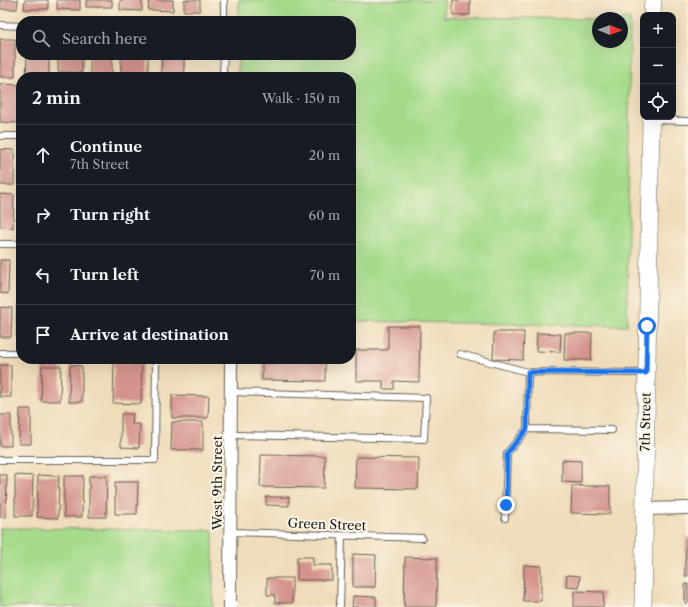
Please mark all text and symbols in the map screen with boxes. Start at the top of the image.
north arrow [592,12,628,48]
map controls [640,12,676,120]
button: + [640,12,676,48]
search box [16,16,356,60]
icon: search [30,27,52,49]
text: Search here [62,29,147,48]
button: − [640,48,676,84]
button: locate [640,84,676,120]
text: 2 min [32,88,81,108]
text: Walk · 150 m [262,90,340,106]
text: Continue [70,137,142,156]
icon: ahead [32,144,54,166]
text: 20 m [309,147,340,163]
text: 7th Street [70,156,129,172]
icon: right [32,204,54,226]
text: Turn right [70,205,150,224]
text: 60 m [309,207,340,223]
icon: left [32,264,54,286]
text: Turn left [70,265,139,284]
text: 70 m [310,267,340,283]
route start [638,317,656,335]
icon: arrive [32,324,54,346]
text: Arrive at destination [70,325,229,344]
street label: 7th Street [636,392,654,452]
street label: West 9th Street [209,435,225,531]
route end [497,496,515,514]
street label: Green Street [287,515,367,533]

